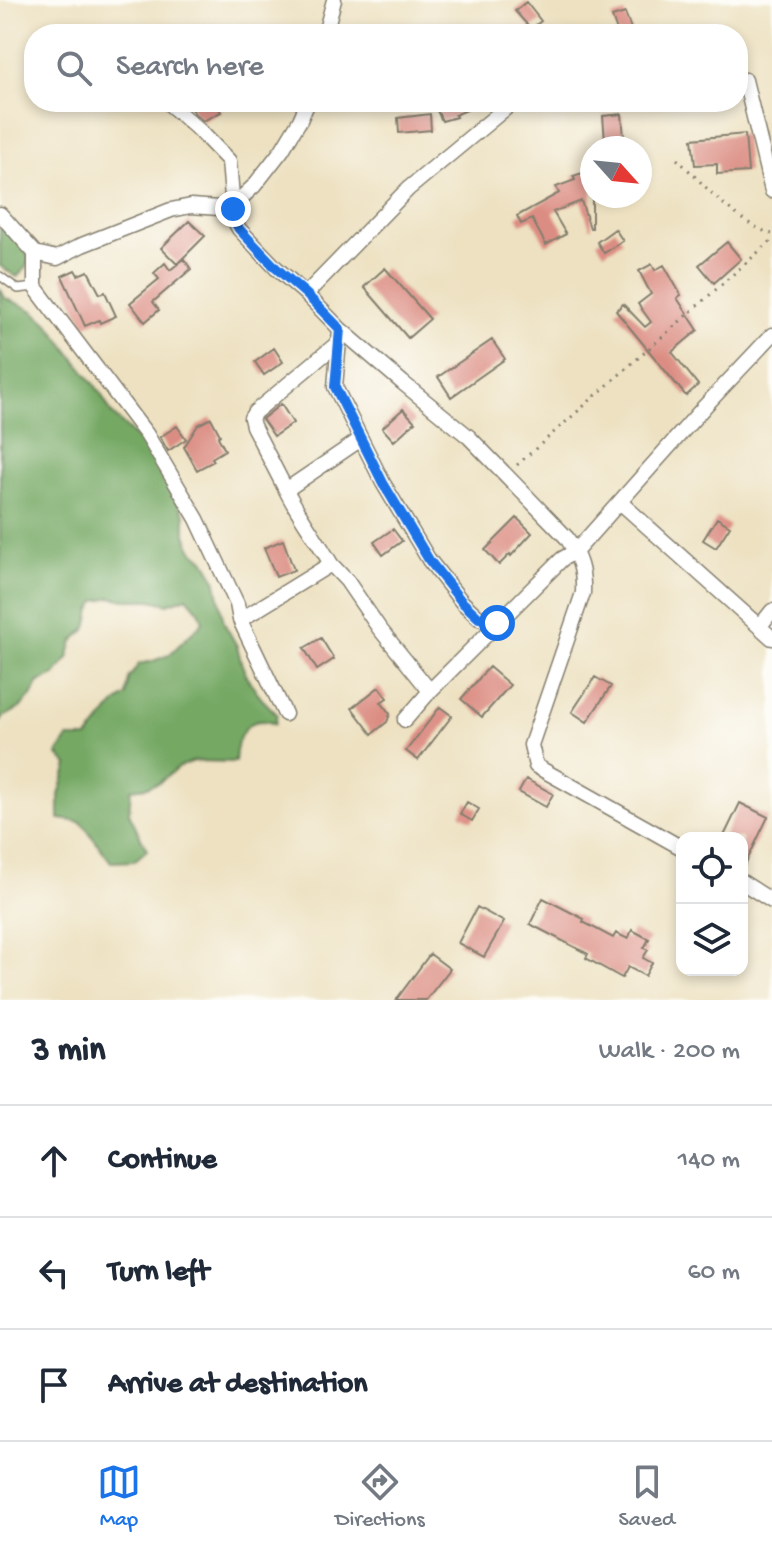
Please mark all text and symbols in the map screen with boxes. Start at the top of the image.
search box [24,24,748,112]
icon: search [52,46,96,90]
text: Search here [116,51,264,86]
north arrow [580,136,652,208]
route end [215,191,251,227]
route start [479,605,515,641]
map controls [676,832,748,976]
button: locate [676,832,748,904]
button: layers [676,904,748,976]
text: 3 min [32,1032,105,1072]
text: Walk · 200 m [599,1037,740,1068]
icon: ahead [32,1139,76,1183]
text: Continue [108,1144,217,1179]
text: 140 m [678,1146,740,1177]
icon: left [32,1251,76,1295]
text: Turn left [108,1256,209,1291]
text: 60 m [687,1258,740,1289]
icon: arrive [32,1363,76,1407]
text: Arrive at destination [108,1368,368,1403]
tab: Map [97,1460,141,1534]
tab: Directions [335,1460,425,1534]
tab: Saved [619,1460,675,1534]

